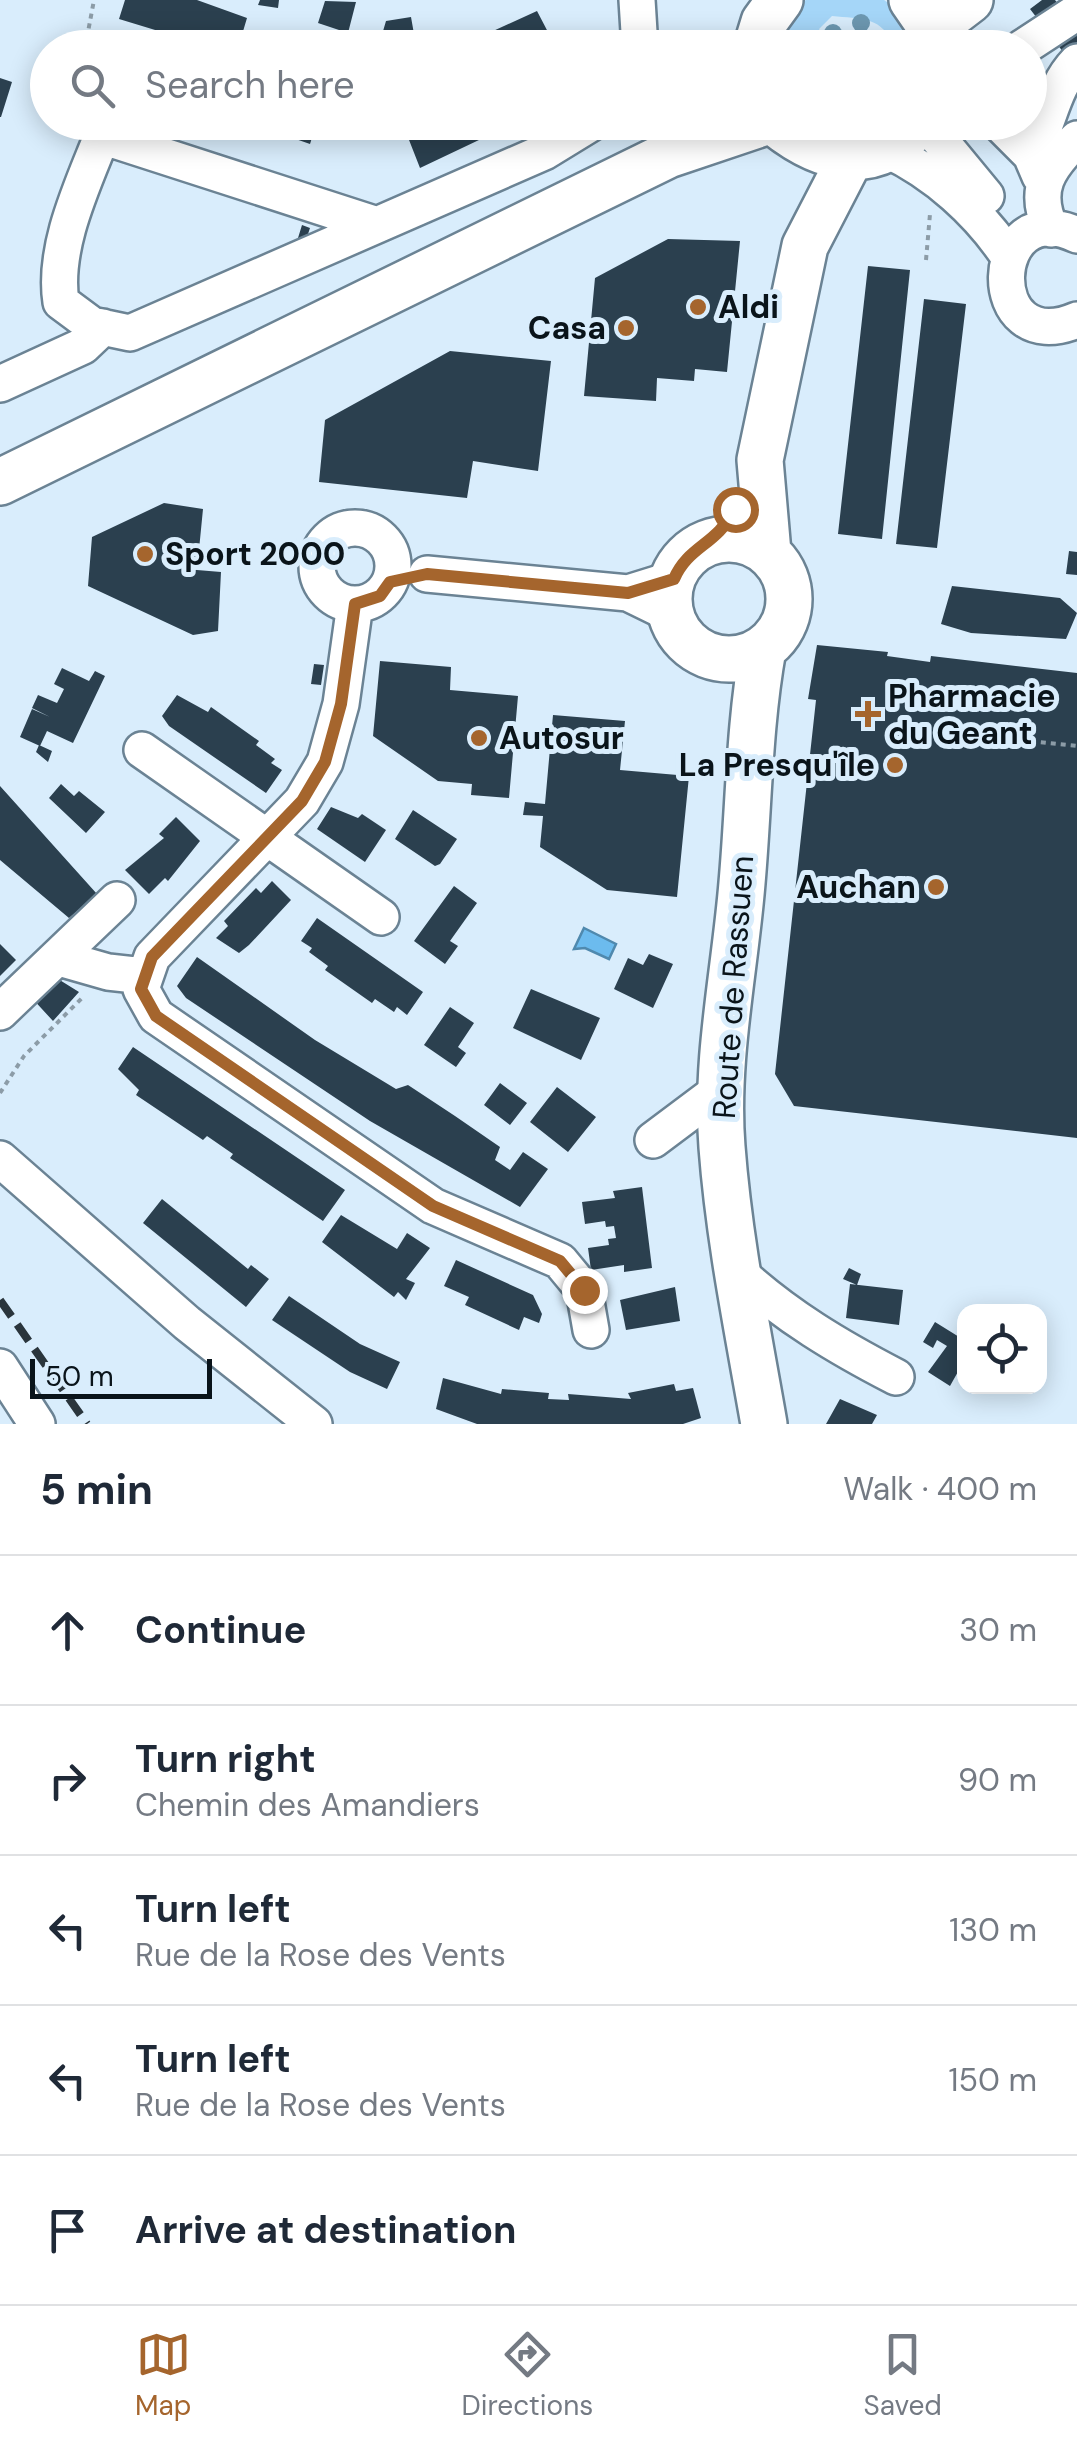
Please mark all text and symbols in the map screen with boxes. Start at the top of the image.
search box [30,30,1047,140]
icon: search [65,58,120,113]
text: Search here [145,60,355,110]
place label: Aldi [718,286,779,328]
marker: Aldi [687,296,709,318]
place label: Casa [528,307,606,349]
marker: Casa [615,317,637,339]
route start [713,487,759,533]
place label: Sport 2000 [165,533,345,575]
marker: Sport 2000 [134,543,156,565]
place label: Pharmacie du Geant [888,675,1056,754]
marker: Pharmacie du Geant [857,703,879,725]
place label: Autosur [499,717,624,759]
marker: Autosur [468,727,490,749]
place label: La Presqu'île [679,744,875,786]
marker: La Presqu'île [884,754,906,776]
street label: Route de Rassuen [703,854,763,1120]
place label: Auchan [796,866,916,908]
marker: Auchan [925,876,947,898]
route end [562,1268,608,1314]
map controls [957,1304,1047,1394]
button: locate [957,1304,1047,1394]
scale bar [30,1354,212,1398]
text: 50 m [45,1358,114,1395]
text: 5 min [40,1462,153,1517]
text: Walk · 400 m [843,1468,1037,1510]
icon: ahead [40,1603,95,1658]
text: Continue [135,1605,306,1655]
text: 30 m [959,1609,1037,1651]
text: Turn right [135,1734,316,1784]
icon: right [40,1753,95,1808]
text: 90 m [958,1759,1037,1801]
text: Chemin des Amandiers [135,1784,480,1826]
text: Turn left [135,1884,291,1934]
icon: left [40,1903,95,1958]
text: 130 m [949,1909,1037,1951]
text: Rue de la Rose des Vents [135,1934,506,1976]
text: Turn left [135,2034,291,2084]
icon: left [40,2053,95,2108]
text: 150 m [949,2059,1037,2101]
text: Rue de la Rose des Vents [135,2084,506,2126]
icon: arrive [40,2203,95,2258]
text: Arrive at destination [135,2205,517,2255]
tab: Map [135,2327,191,2424]
tab: Directions [462,2327,593,2424]
tab: Saved [863,2327,942,2424]

